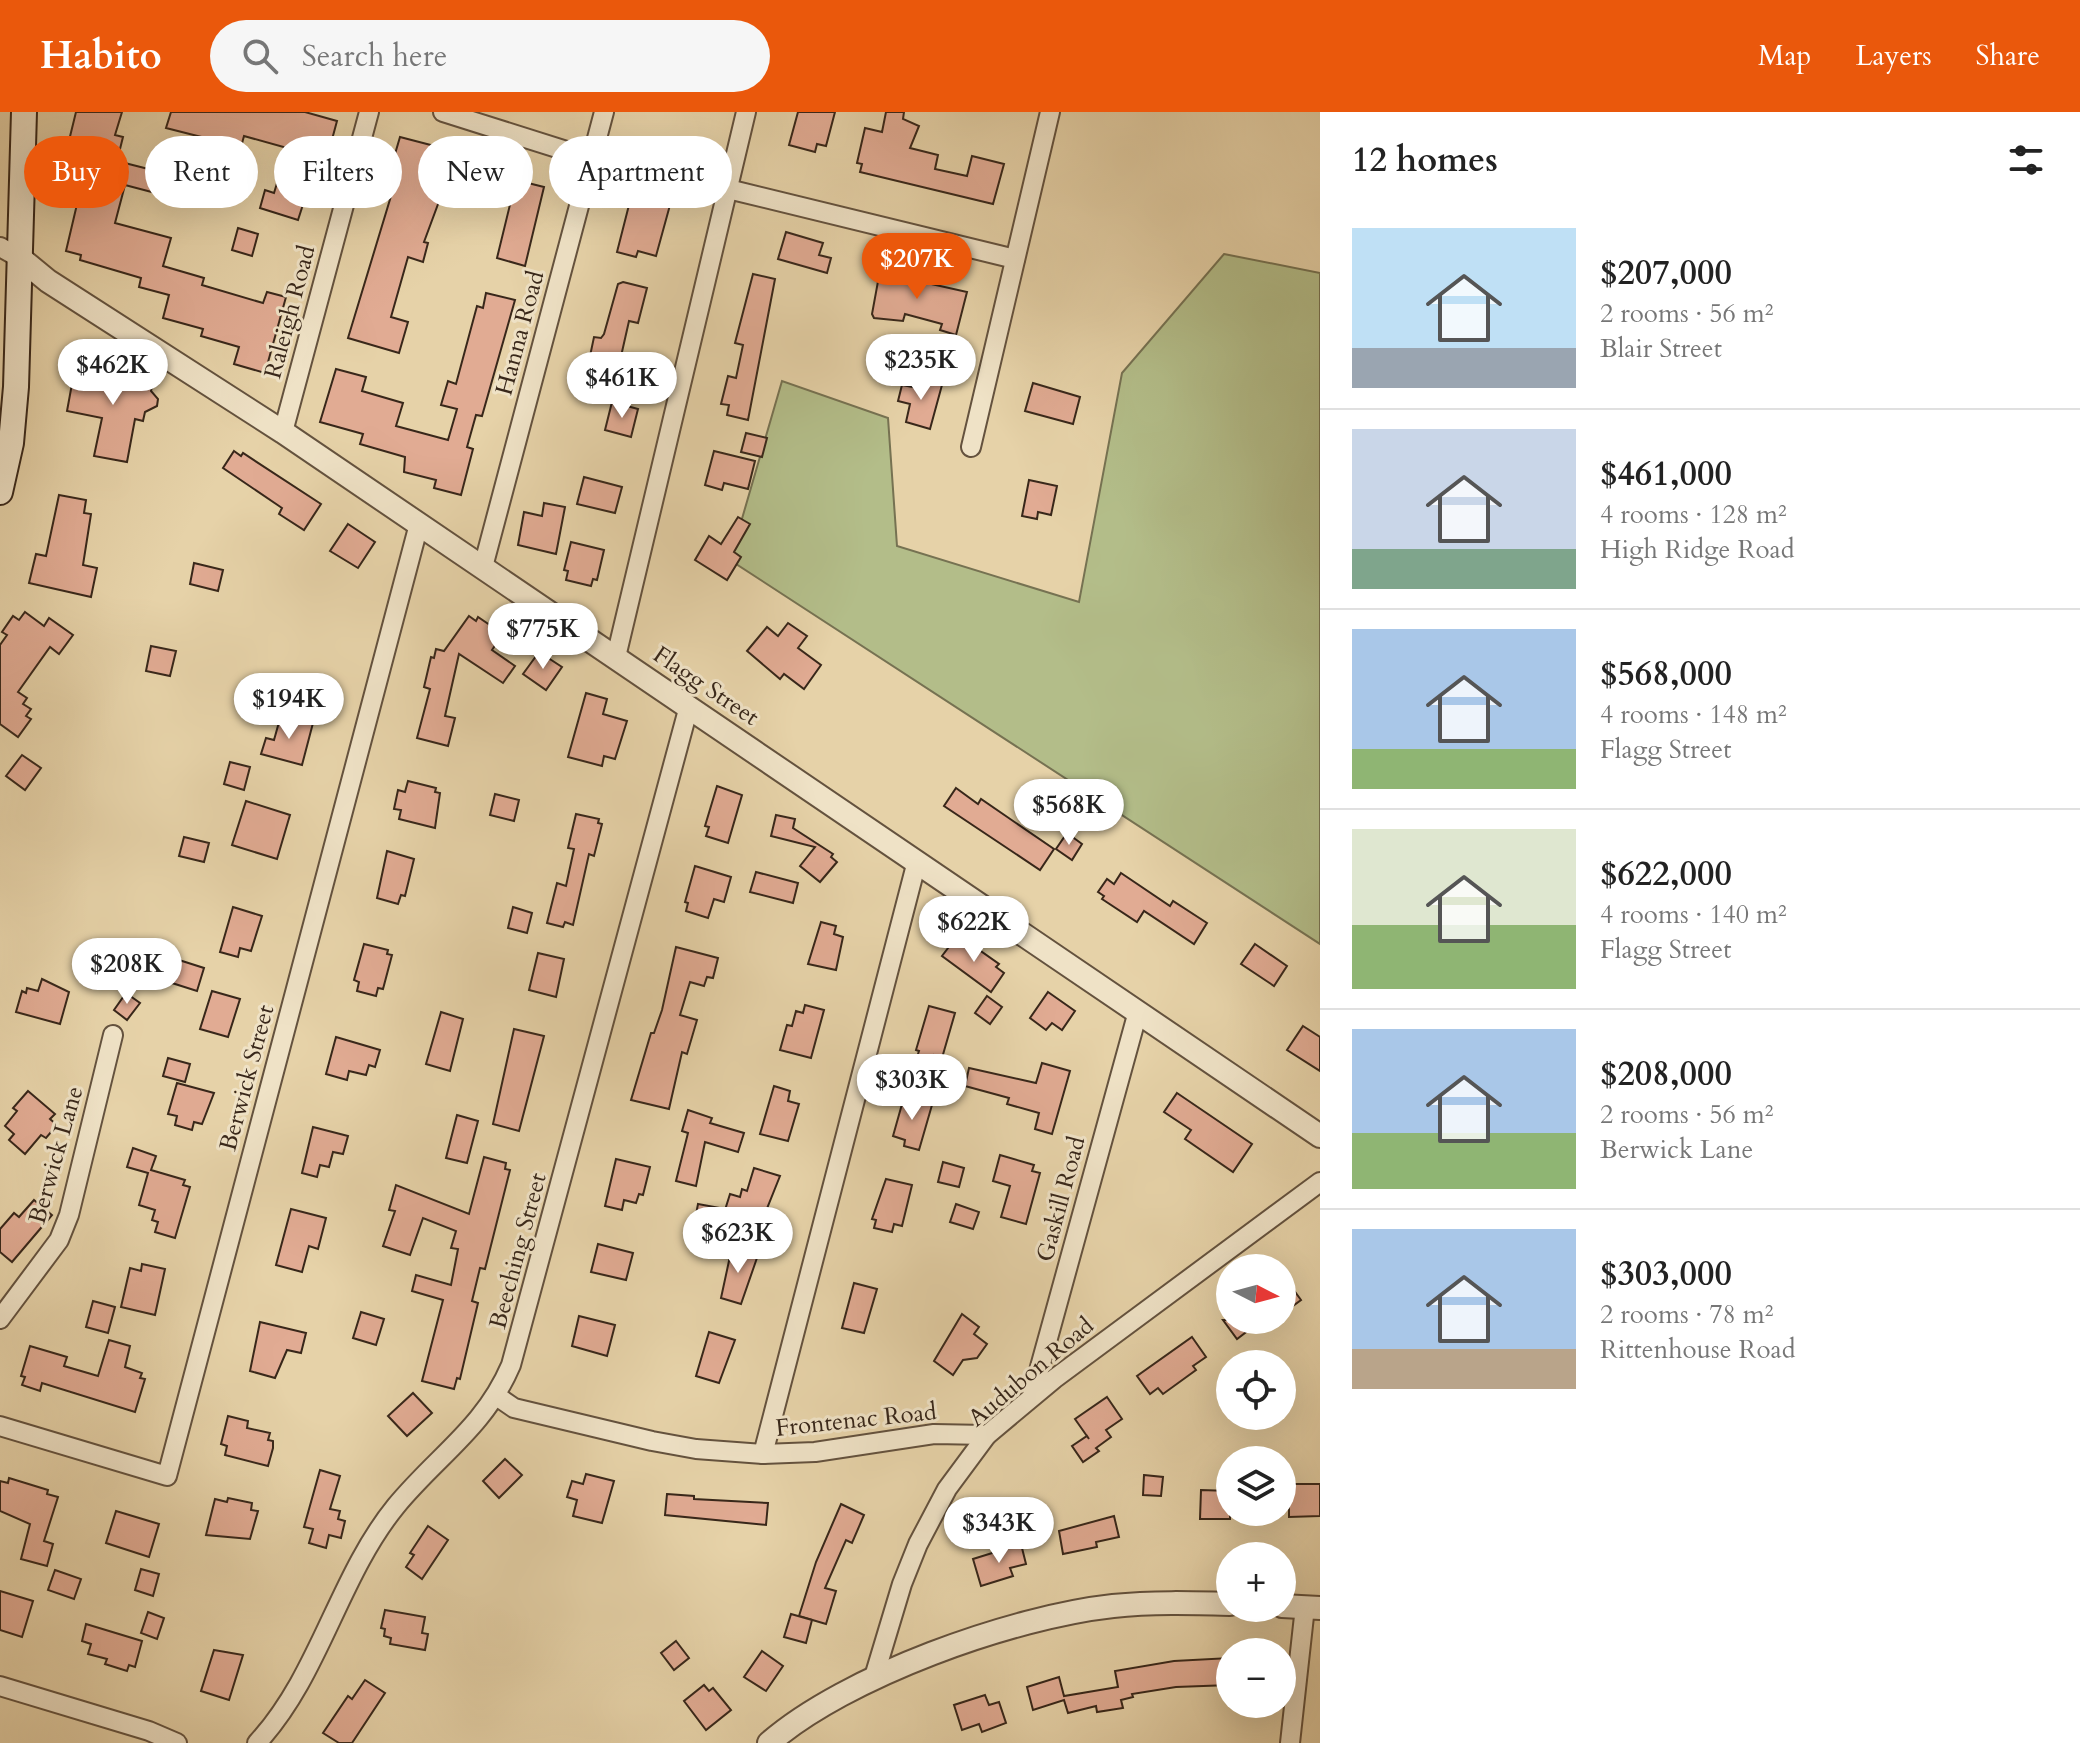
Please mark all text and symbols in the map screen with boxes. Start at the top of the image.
search box [210,20,770,92]
text: Habito [40,30,162,82]
icon: search [238,34,282,78]
text: Search here [302,36,447,77]
text: Map [1758,37,1811,75]
text: Layers [1855,37,1932,75]
text: Share [1976,37,2040,75]
chip: Buy [24,136,129,208]
chip: Rent [145,136,258,208]
chip: Filters [274,136,402,208]
chip: New [418,136,533,208]
chip: Apartment [549,136,732,208]
text: 12 homes [1352,137,1498,183]
icon: filters [2004,138,2048,182]
pin: $207K [861,233,973,301]
text: $207K [880,241,954,276]
street label: Raleigh Road [256,242,324,382]
text: $207,000 [1600,250,1732,296]
icon: home [1416,260,1512,356]
street label: Hanna Road [488,267,552,399]
text: 2 rooms · 56 m² [1600,296,1773,331]
text: Blair Street [1600,331,1722,366]
pin: $235K [865,334,977,402]
pin: $462K [57,339,169,407]
text: $235K [884,342,958,377]
text: $462K [76,347,150,382]
pin: $461K [566,352,678,420]
text: $461K [585,360,659,395]
text: $461,000 [1600,451,1732,497]
icon: home [1416,461,1512,557]
text: 4 rooms · 128 m² [1600,497,1787,532]
text: High Ridge Road [1600,532,1795,567]
pin: $775K [487,603,599,671]
text: $775K [506,611,580,646]
street label: Flagg Street [647,638,766,734]
text: $568,000 [1600,651,1732,697]
icon: home [1416,661,1512,757]
pin: $194K [233,673,345,741]
text: $194K [252,681,326,716]
text: 4 rooms · 148 m² [1600,697,1787,732]
text: Flagg Street [1600,732,1731,767]
pin: $568K [1013,779,1125,847]
text: $568K [1032,787,1106,822]
text: $622,000 [1600,851,1732,897]
icon: home [1416,861,1512,957]
pin: $622K [918,896,1030,964]
text: 4 rooms · 140 m² [1600,897,1787,932]
text: $622K [937,904,1011,939]
text: Flagg Street [1600,932,1731,967]
pin: $208K [71,938,183,1006]
text: $208K [90,946,164,981]
street label: Berwick Street [212,1001,282,1155]
text: $208,000 [1600,1051,1732,1097]
pin: $303K [856,1054,968,1122]
icon: home [1416,1061,1512,1157]
text: $303K [875,1062,949,1097]
street label: Berwick Lane [21,1082,91,1228]
text: 2 rooms · 56 m² [1600,1097,1773,1132]
text: Berwick Lane [1600,1132,1753,1167]
street label: Gaskill Road [1028,1133,1094,1265]
street label: Beeching Street [481,1169,555,1333]
pin: $623K [682,1207,794,1275]
text: $623K [701,1215,775,1250]
text: $303,000 [1600,1251,1732,1297]
north arrow [1216,1254,1296,1334]
map controls [1216,1254,1296,1718]
icon: home [1416,1261,1512,1357]
text: 2 rooms · 78 m² [1600,1297,1773,1332]
street label: Audubon Road [961,1309,1101,1434]
text: Rittenhouse Road [1600,1332,1796,1367]
button: locate [1216,1350,1296,1430]
street label: Frontenac Road [774,1395,938,1445]
button: layers [1216,1446,1296,1526]
pin: $343K [943,1497,1055,1565]
text: $343K [962,1505,1036,1540]
button: + [1216,1542,1296,1622]
button: − [1216,1638,1296,1718]

